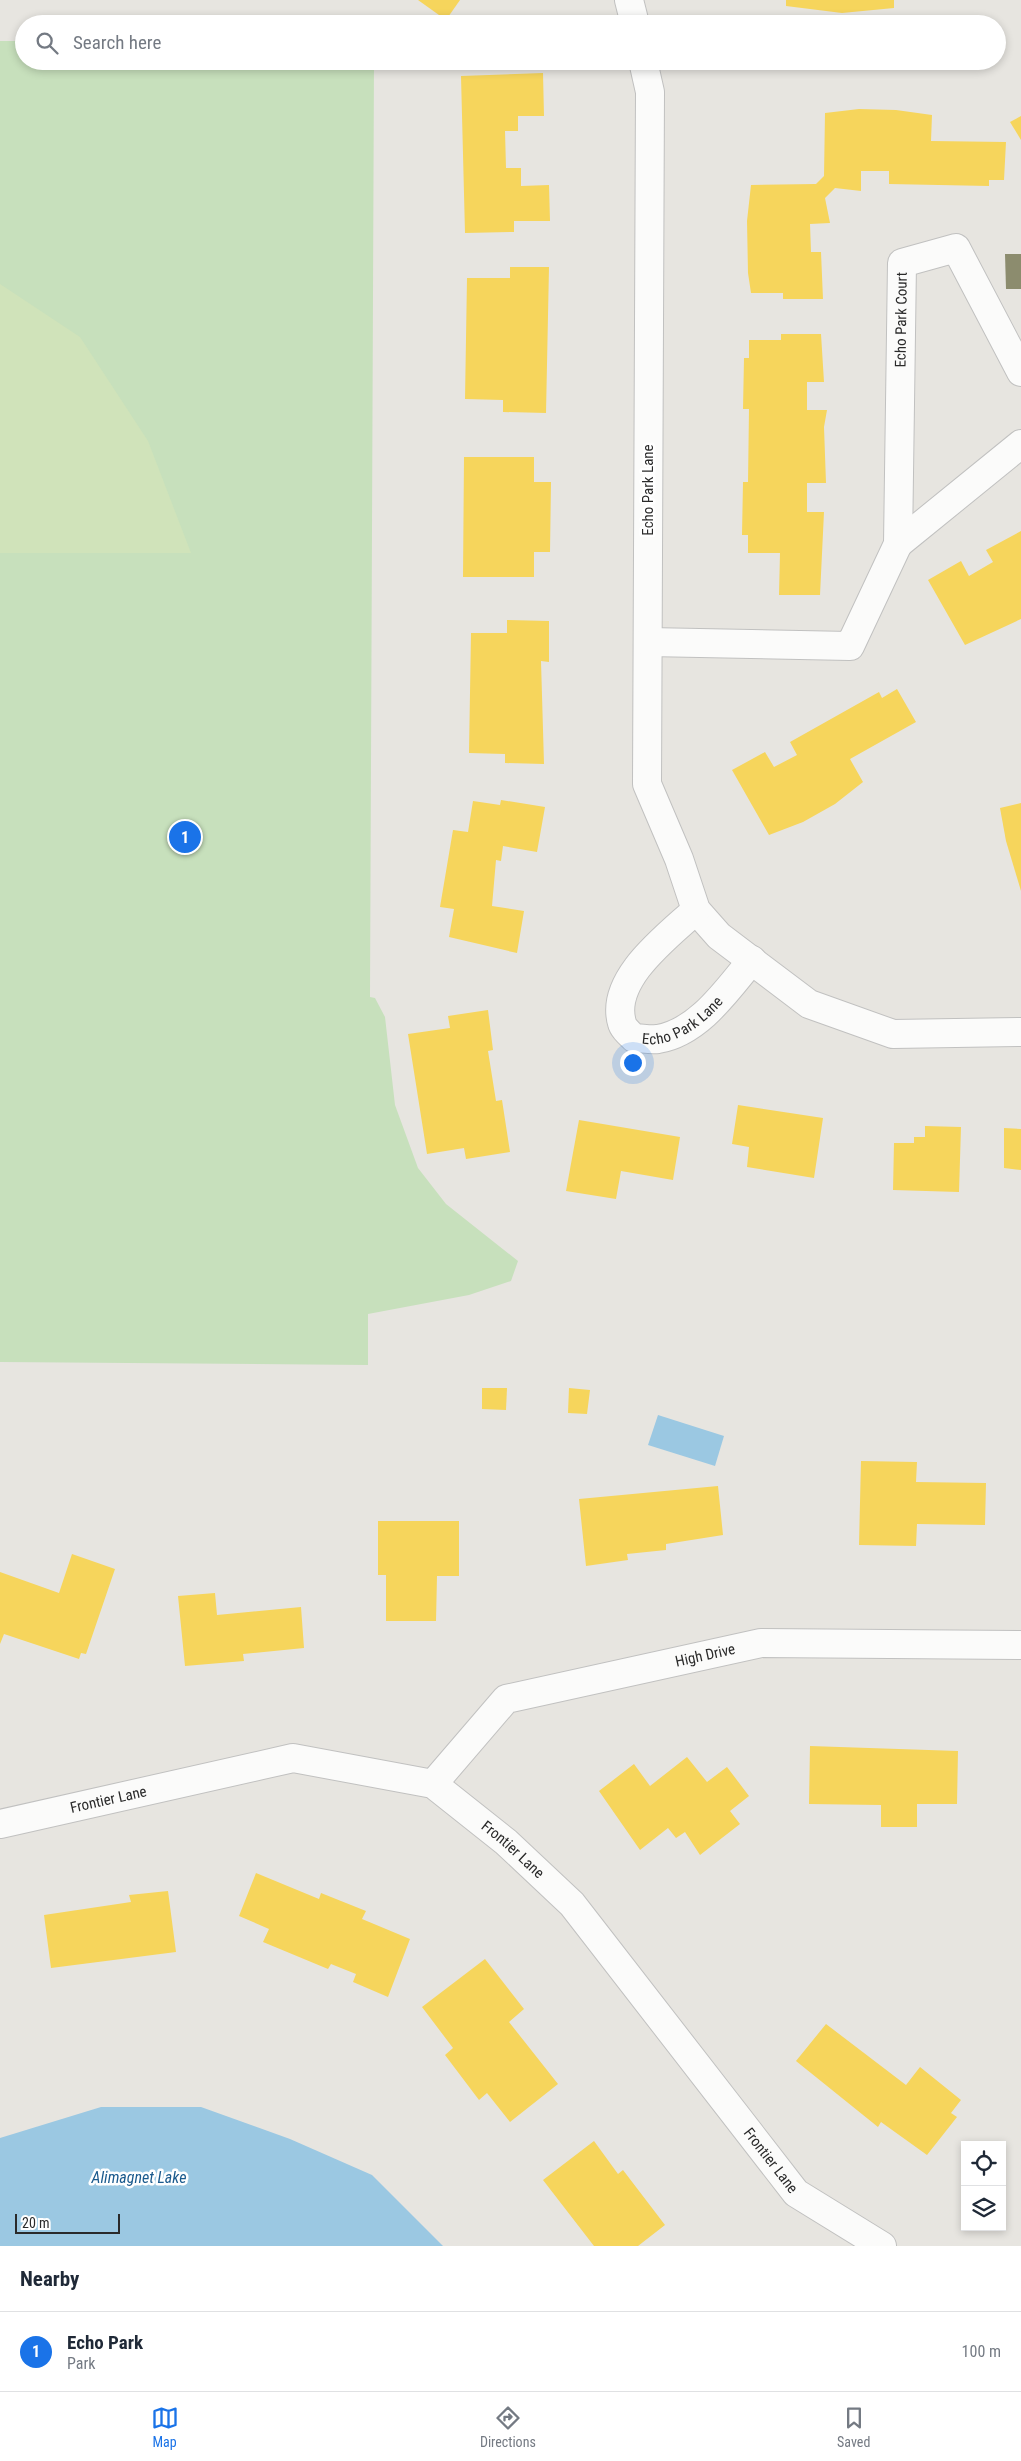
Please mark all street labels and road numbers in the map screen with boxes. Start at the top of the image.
street label: Echo Park Court [892,272,911,368]
street label: Echo Park Lane [639,444,657,536]
street label: Echo Park Lane [641,993,727,1048]
street label: High Drive [674,1640,737,1671]
street label: Frontier Lane [68,1782,148,1817]
street label: Frontier Lane [478,1817,548,1882]
street label: Frontier Lane [740,2124,802,2197]

